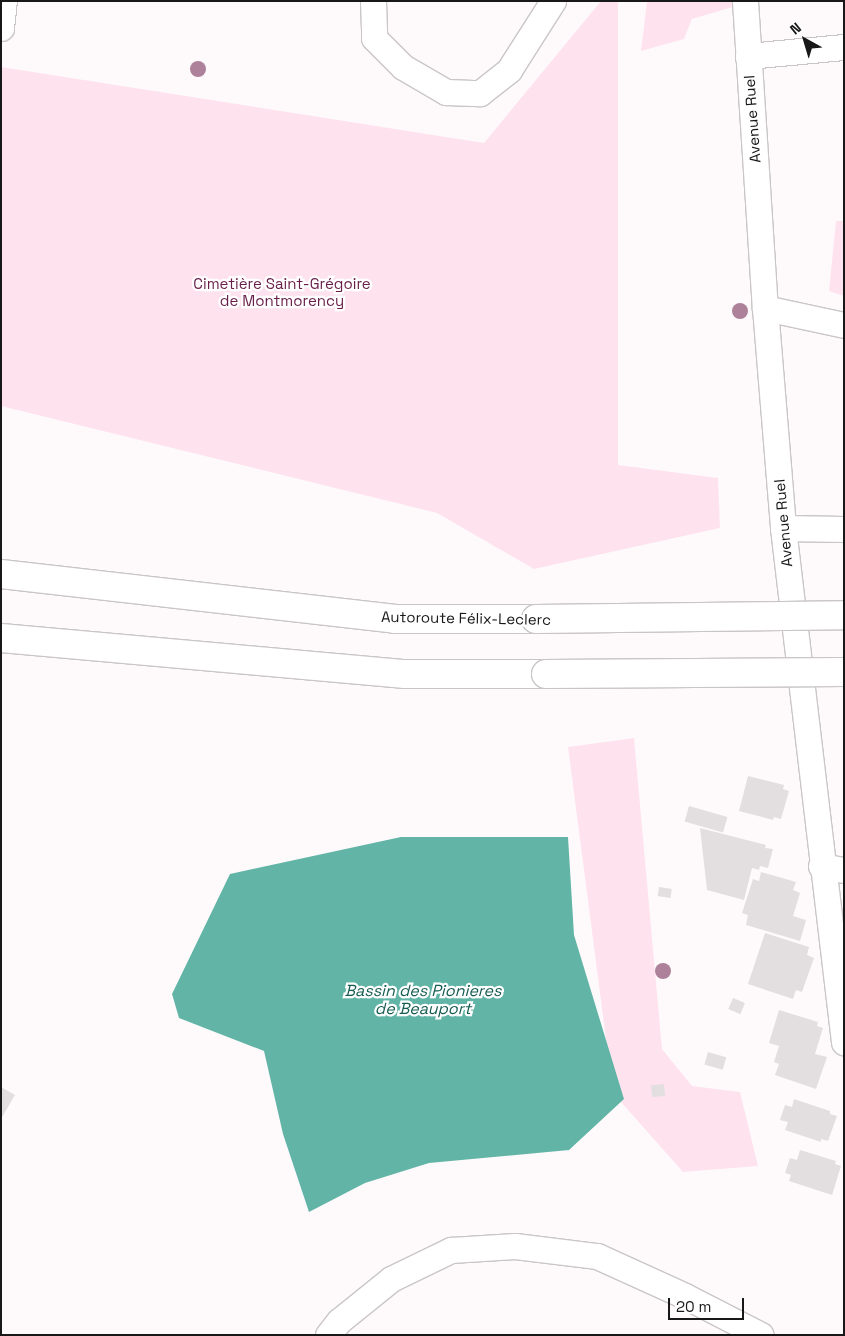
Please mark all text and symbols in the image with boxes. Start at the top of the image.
north arrow [780,15,830,65]
text: N [786,18,805,38]
street label: Avenue Ruel [740,74,764,164]
park label: Cimetière Saint-Grégoire de Montmorency [193,274,371,309]
street label: Avenue Ruel [770,478,796,568]
street label: Autoroute Félix-Leclerc [381,608,551,628]
water label: Bassin des Pionieres de Beauport [344,981,502,1019]
scale bar [670,1288,746,1320]
text: 20 m [676,1297,711,1316]

